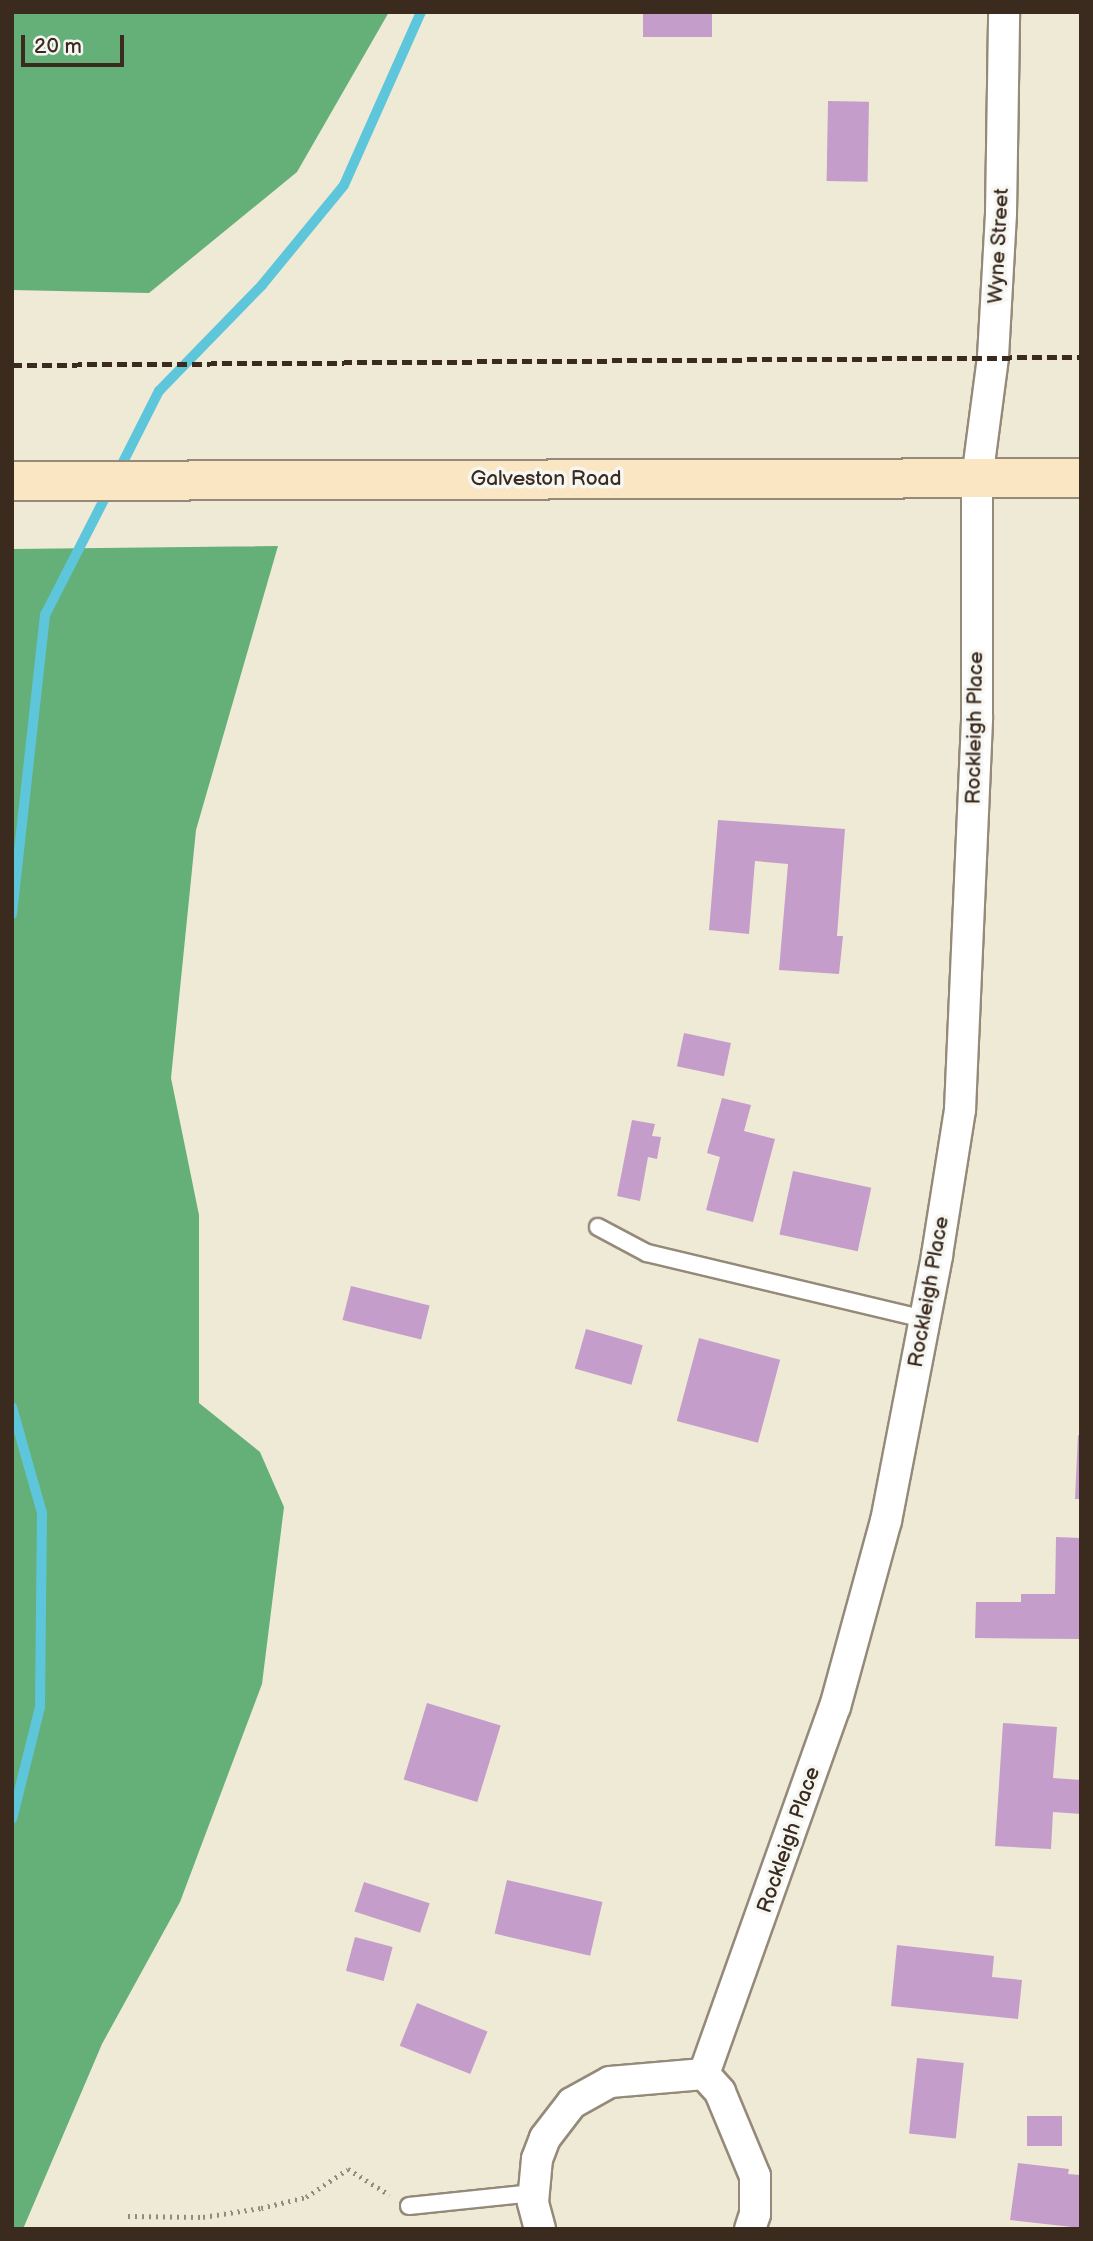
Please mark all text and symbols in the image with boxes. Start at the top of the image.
scale bar [24,21,128,65]
text: 20 m [34,34,82,59]
street label: Wyne Street [983,187,1015,305]
street label: Galveston Road [470,466,622,492]
street label: Rockleigh Place [961,651,989,805]
street label: Rockleigh Place [903,1215,955,1369]
street label: Rockleigh Place [752,1764,826,1916]

